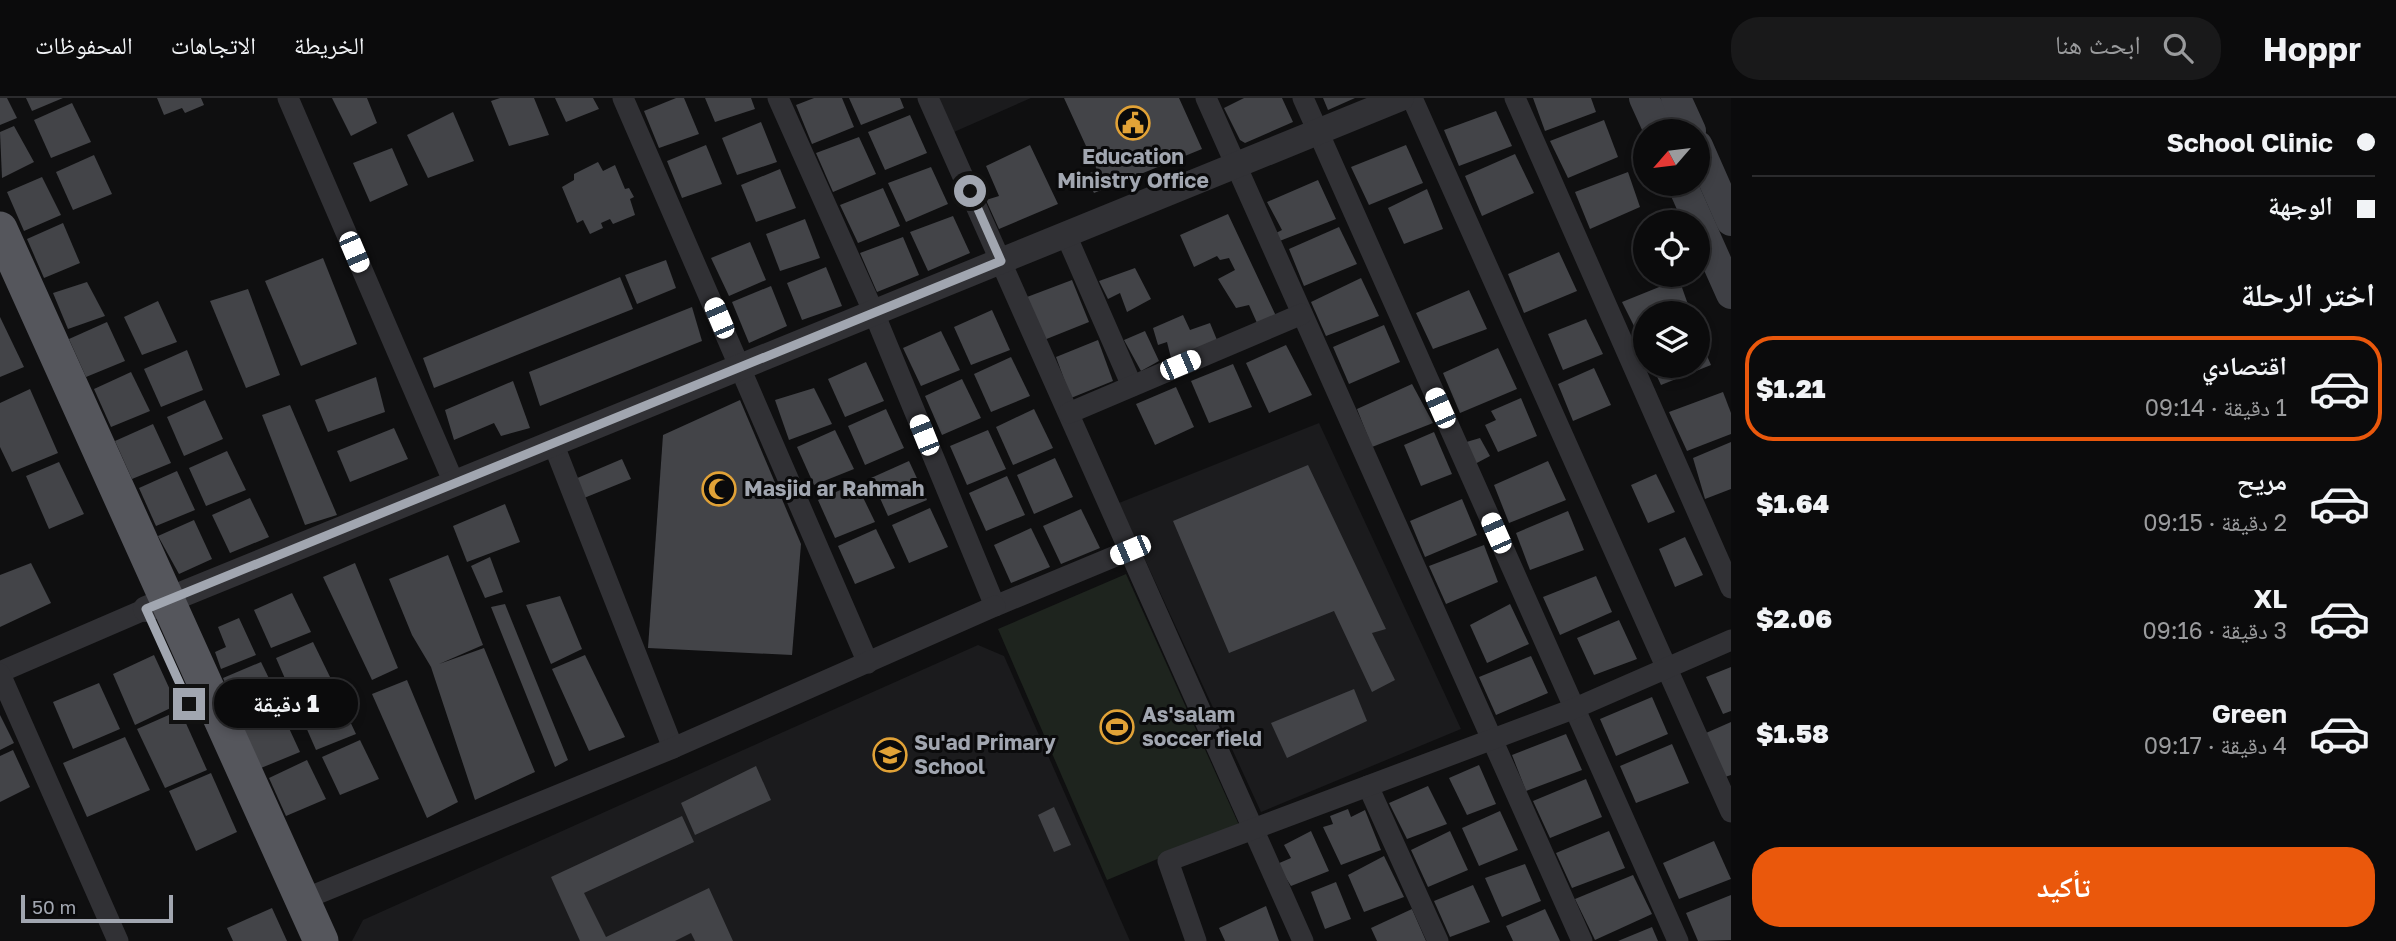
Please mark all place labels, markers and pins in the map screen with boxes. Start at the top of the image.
public building icon: Education Ministry Office [1114,104,1152,142]
place label: Education Ministry Office [1057,143,1209,193]
mosque icon: Masjid ar Rahmah [700,470,738,508]
place label: Masjid ar Rahmah [744,475,924,501]
place label: As'salam soccer field [1142,701,1262,751]
sports icon: As'salam soccer field [1098,708,1136,746]
place label: Su'ad Primary School [914,729,1056,779]
school or university icon: Su'ad Primary School [871,736,909,774]

